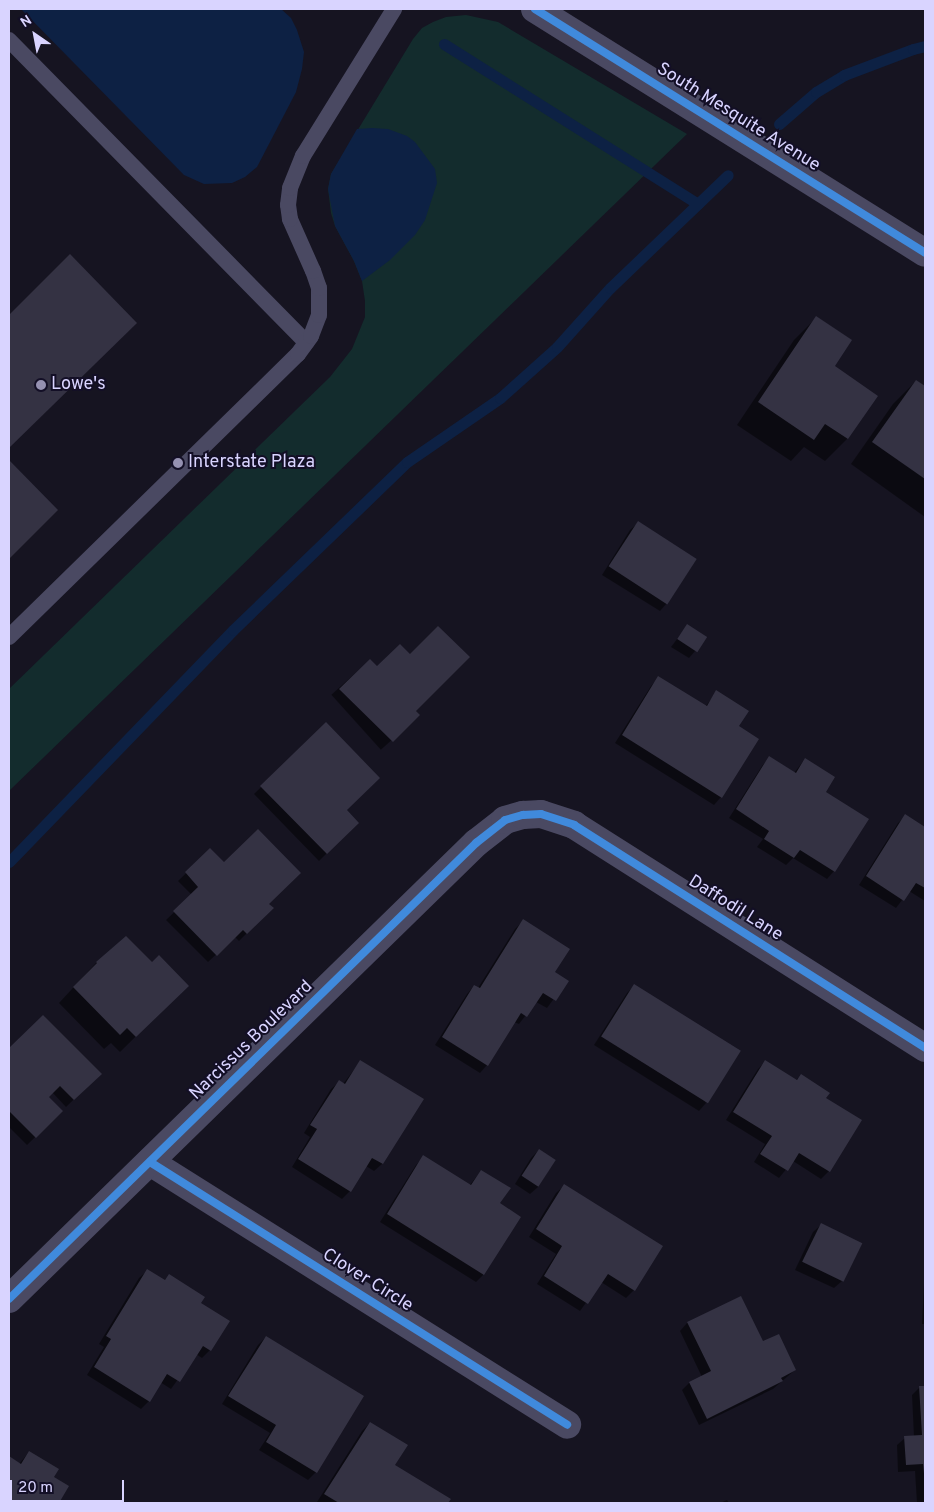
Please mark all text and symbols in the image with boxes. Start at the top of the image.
north arrow [10,10,60,60]
text: N [18,12,35,32]
street label: South Mesquite Avenue [652,59,824,177]
place label: Lowe's [51,374,106,396]
marker: Lowe's [35,379,47,391]
place label: Interstate Plaza [188,452,315,474]
marker: Interstate Plaza [172,457,184,469]
street label: Daffodil Lane [684,871,786,947]
street label: Narcissus Boulevard [186,977,318,1105]
street label: Clover Circle [318,1245,416,1317]
scale bar [12,1470,126,1502]
text: 20 m [18,1479,53,1498]

